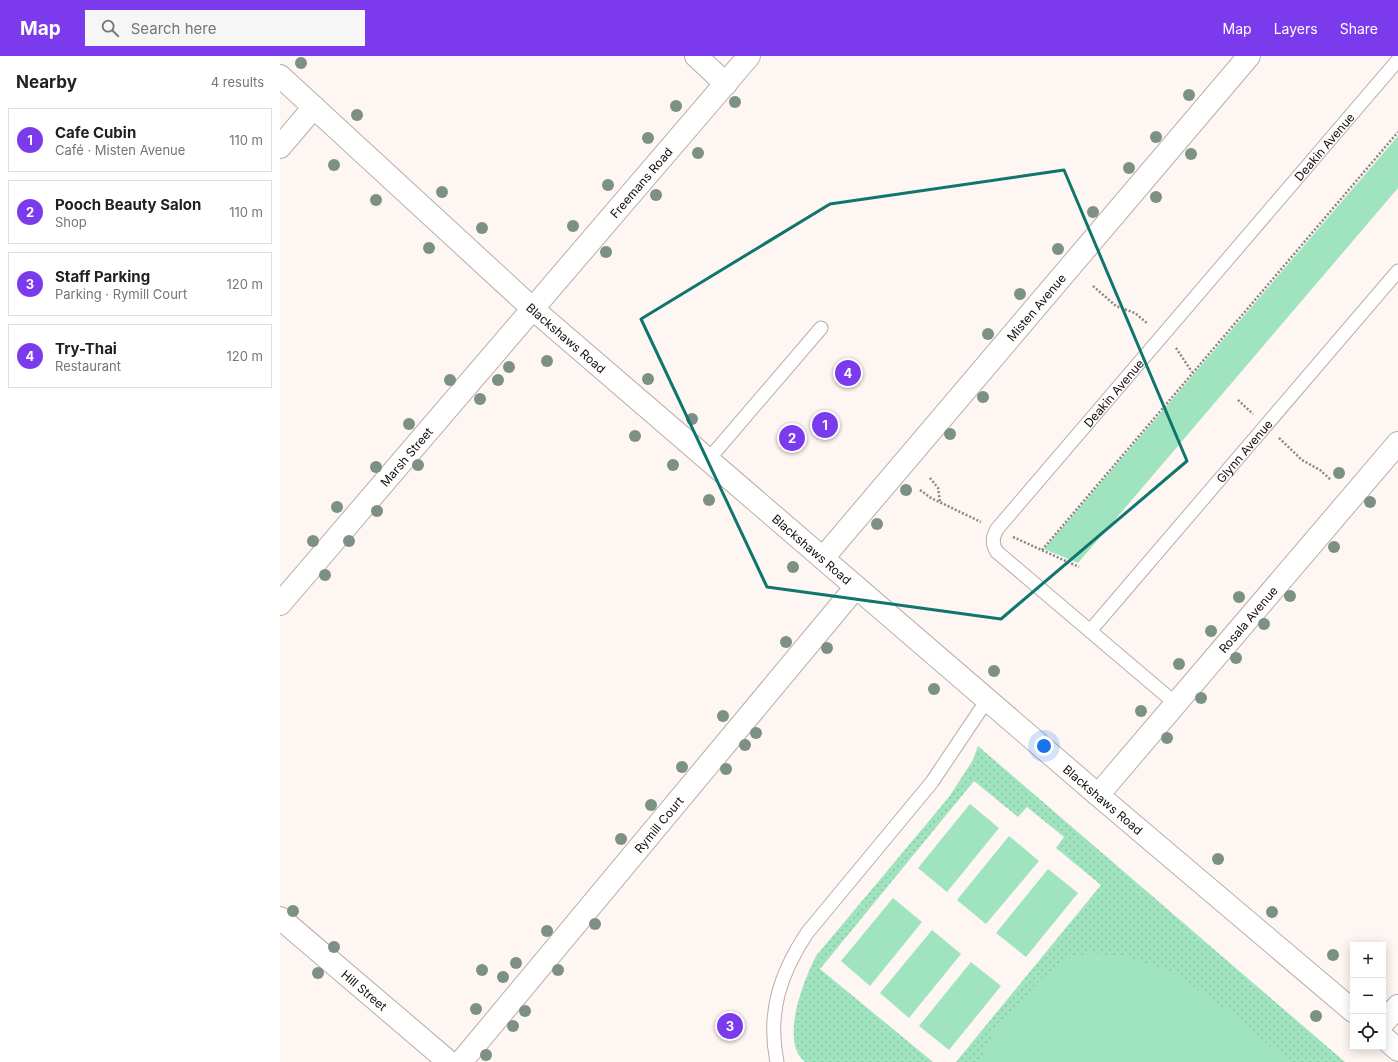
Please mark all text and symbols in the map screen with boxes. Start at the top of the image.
search box [85,10,365,46]
text: Map [20,17,61,40]
icon: search [99,17,121,39]
text: Search here [131,19,216,38]
text: Map [1223,20,1252,37]
text: Layers [1274,20,1318,37]
text: Share [1340,20,1378,37]
text: Nearby [16,72,77,92]
text: 4 results [211,74,264,90]
street label: Deakin Avenue [1291,110,1357,184]
text: Cafe Cubin [55,123,136,142]
text: 1 [27,132,33,148]
text: 110 m [229,132,263,148]
text: Café · Misten Avenue [55,142,185,158]
street label: Freemans Road [607,144,675,221]
text: Pooch Beauty Salon [55,195,201,214]
text: 2 [26,204,34,220]
text: 110 m [229,204,263,220]
text: Shop [55,214,87,230]
text: Staff Parking [55,267,150,286]
street label: Misten Avenue [1003,270,1069,344]
text: 3 [26,276,34,292]
text: 120 m [227,276,263,292]
text: Parking · Rymill Court [55,286,187,302]
street label: Blackshaws Road [524,300,609,376]
text: Try-Thai [55,339,117,358]
text: 4 [26,348,34,364]
text: 120 m [227,348,263,364]
street label: Deakin Avenue [1080,356,1147,430]
text: Restaurant [55,358,121,374]
pin: 4 [835,358,861,388]
pin: 1 [812,410,838,440]
street label: Glynn Avenue [1213,416,1275,486]
pin: 2 [779,423,805,453]
street label: Marsh Street [377,424,436,489]
street label: Blackshaws Road [769,511,855,587]
street label: Rosala Avenue [1215,583,1280,656]
your location [1034,736,1054,756]
street label: Blackshaws Road [1060,761,1146,837]
street label: Rymill Court [631,793,686,856]
map controls [1350,942,1386,1050]
button: + [1350,942,1386,978]
street label: Hill Street [339,966,390,1014]
button: − [1350,978,1386,1014]
pin: 3 [717,1011,743,1041]
button: locate [1350,1014,1386,1050]

